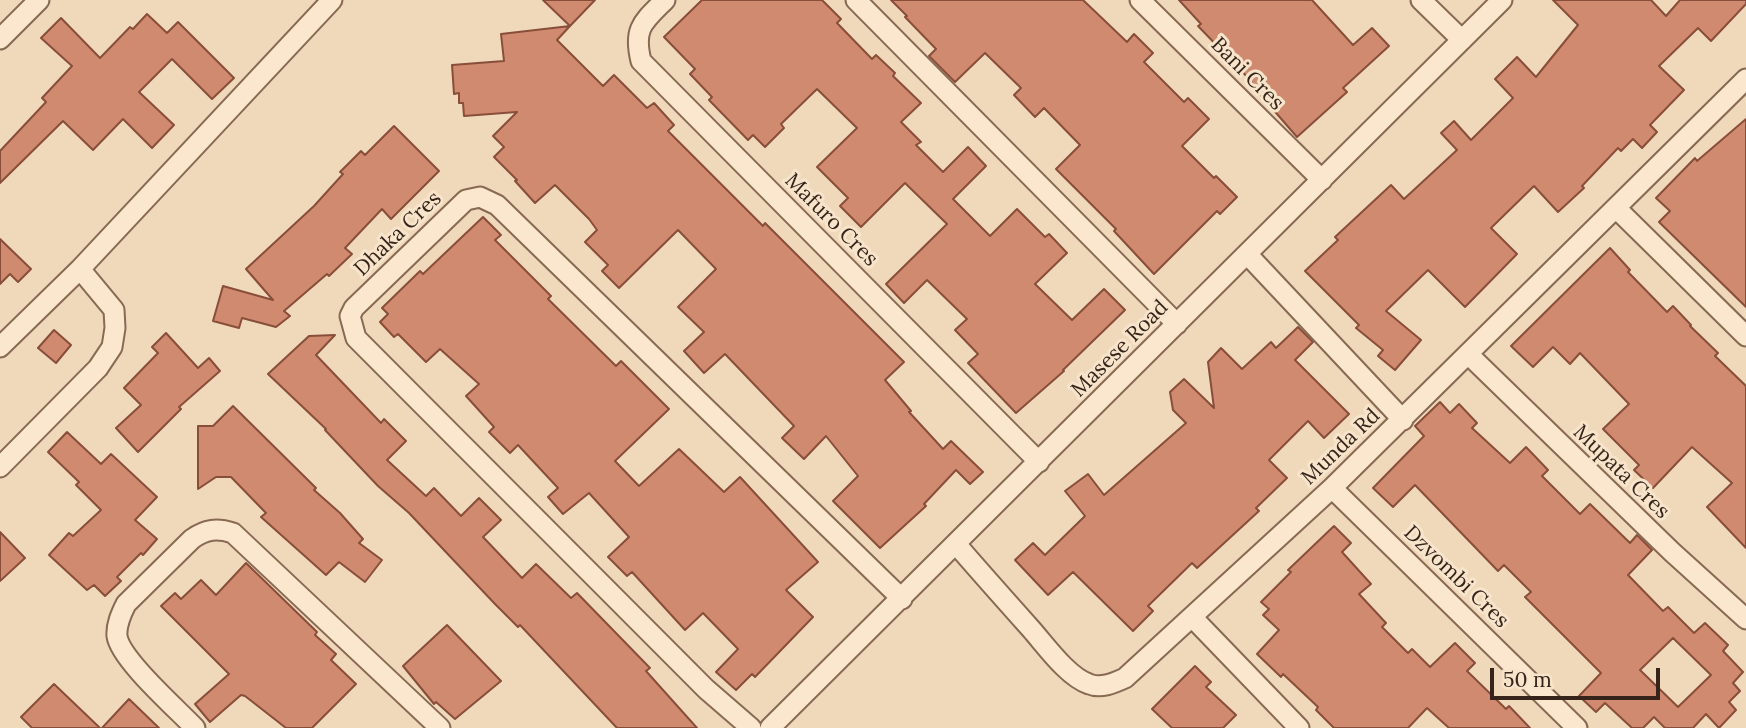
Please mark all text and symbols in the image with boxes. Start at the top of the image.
street label: Bani Cres [1205,32,1289,116]
street label: Mafuro Cres [779,168,883,272]
street label: Dhaka Cres [349,186,447,282]
street label: Masese Road [1066,295,1174,403]
street label: Munda Rd [1297,404,1385,490]
street label: Mupata Cres [1568,420,1674,524]
street label: Dzvombi Cres [1398,521,1514,633]
scale bar [1494,654,1664,698]
text: 50 m [1503,666,1552,693]

